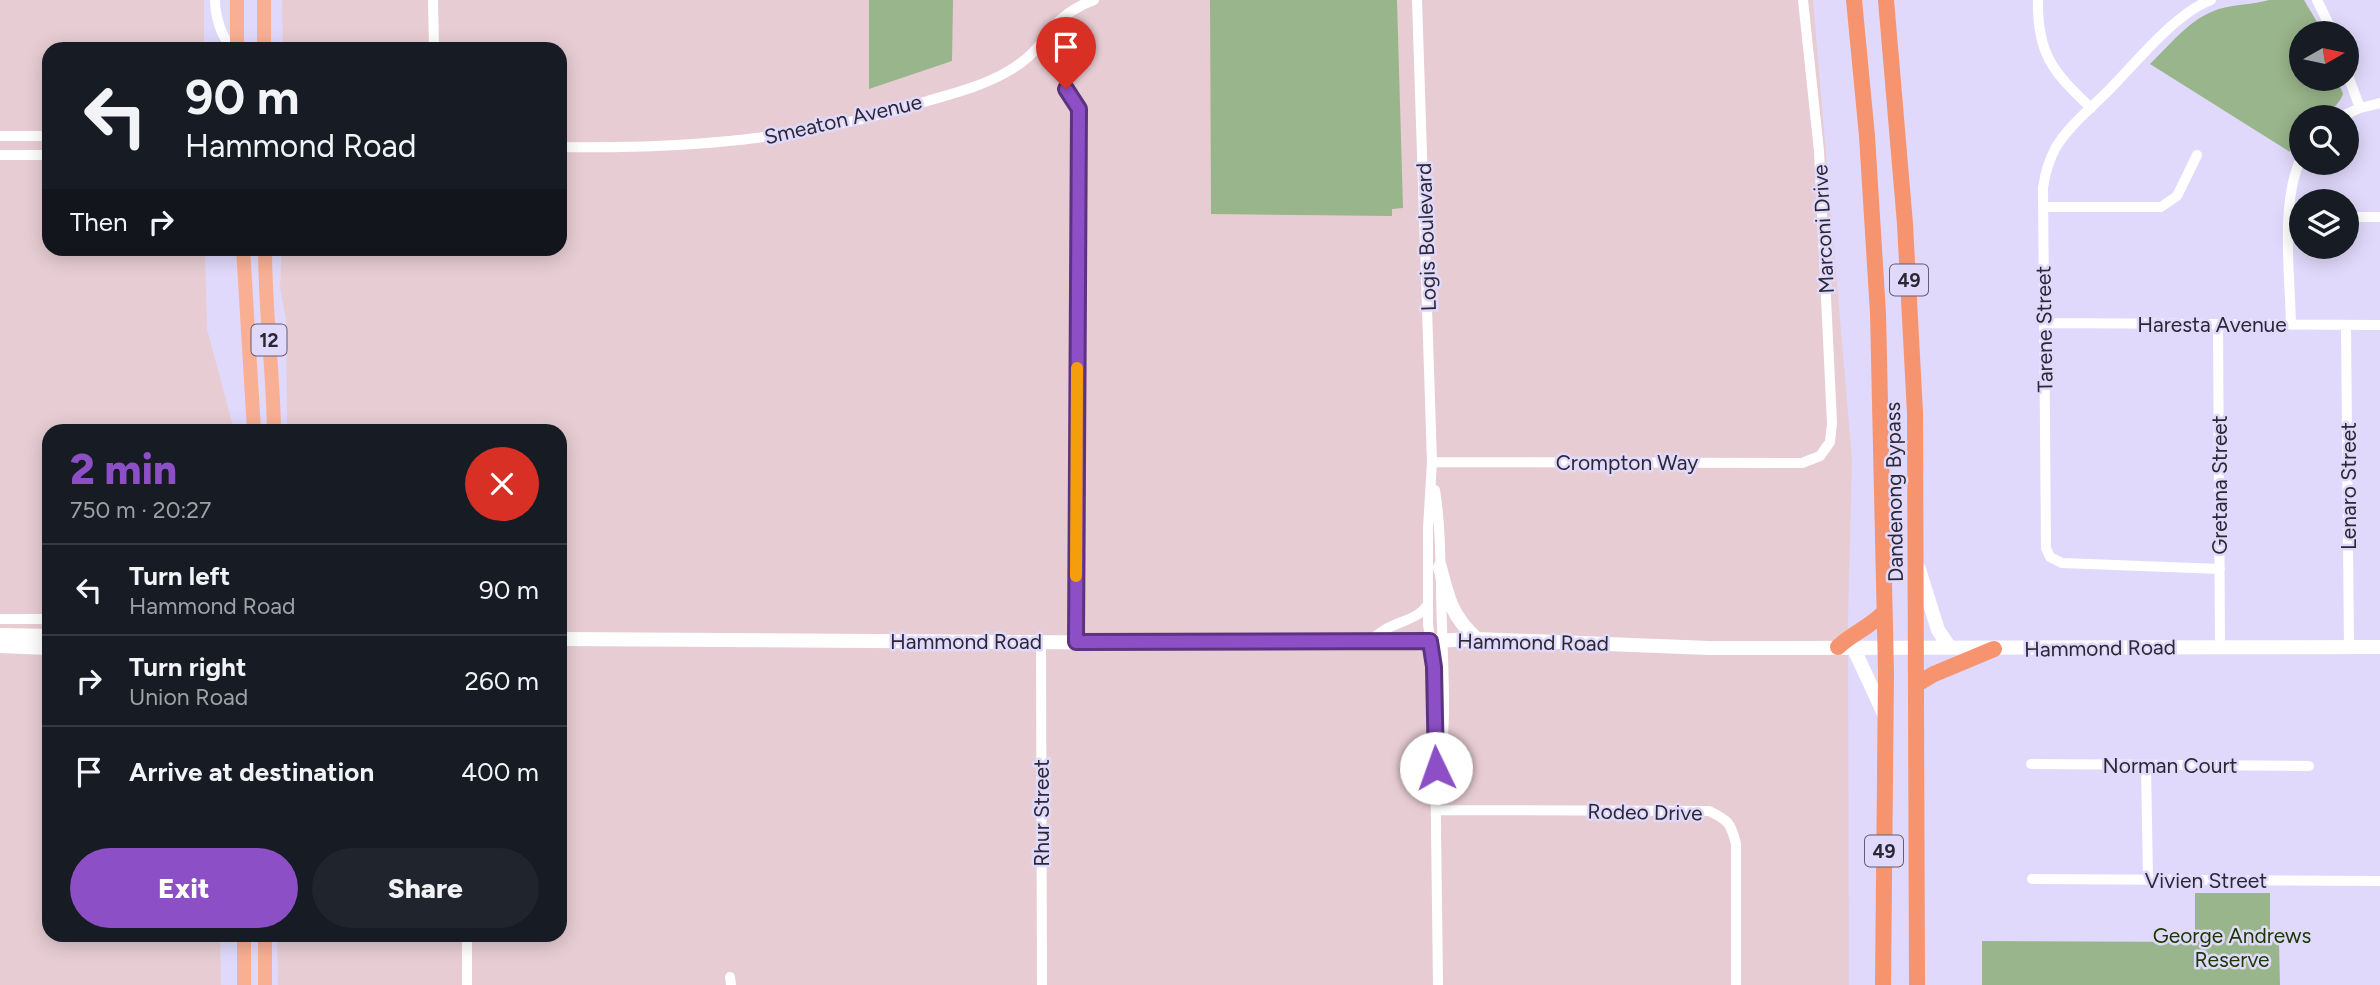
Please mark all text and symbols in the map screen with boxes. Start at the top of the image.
pin [1036,17,1096,89]
north arrow [2289,21,2359,91]
map controls [2289,21,2359,259]
icon: arrive [1047,28,1085,66]
text: 90 m [185,67,300,126]
icon: left [70,70,161,161]
street label: Smeaton Avenue [762,89,924,149]
button: search [2289,105,2359,175]
text: Hammond Road [185,127,417,165]
street label: Logis Boulevard [1411,162,1441,312]
street label: Marconi Drive [1807,164,1839,294]
button: layers [2289,189,2359,259]
icon: right [142,203,180,241]
text: Then [70,206,128,238]
road number: 49 [1890,264,1928,296]
street label: Tarene Street [2030,265,2058,393]
street label: Haresta Avenue [2137,312,2287,337]
road number: 12 [252,324,286,356]
street label: Dandenong Bypass [1880,402,1908,582]
street label: Gretana Street [2207,415,2232,555]
street label: Lenaro Street [2336,422,2361,550]
text: 2 min [70,444,177,495]
button: close [465,447,539,521]
street label: Crompton Way [1556,450,1698,475]
text: 750 m · 20:27 [70,496,211,524]
text: Turn left [129,560,230,592]
icon: left [70,571,108,609]
text: 90 m [479,574,539,606]
text: Hammond Road [129,592,295,620]
street label: Hammond Road [1457,628,1609,656]
street label: Hammond Road [890,629,1042,654]
street label: Hammond Road [2024,634,2176,662]
text: Turn right [129,651,246,683]
icon: right [70,662,108,700]
text: 260 m [465,665,539,697]
text: Union Road [129,683,248,711]
position arrow [1399,731,1473,805]
icon: arrive [70,753,108,791]
street label: Norman Court [2102,753,2238,778]
text: Arrive at destination [129,756,374,788]
text: 400 m [461,756,539,788]
street label: Rhur Street [1029,759,1054,867]
street label: Rodeo Drive [1587,798,1703,826]
road number: 49 [1865,836,1903,866]
button: Exit [70,848,298,928]
button: Share [312,848,539,928]
street label: Vivien Street [2145,868,2267,893]
park label: George Andrews Reserve [2153,923,2311,972]

